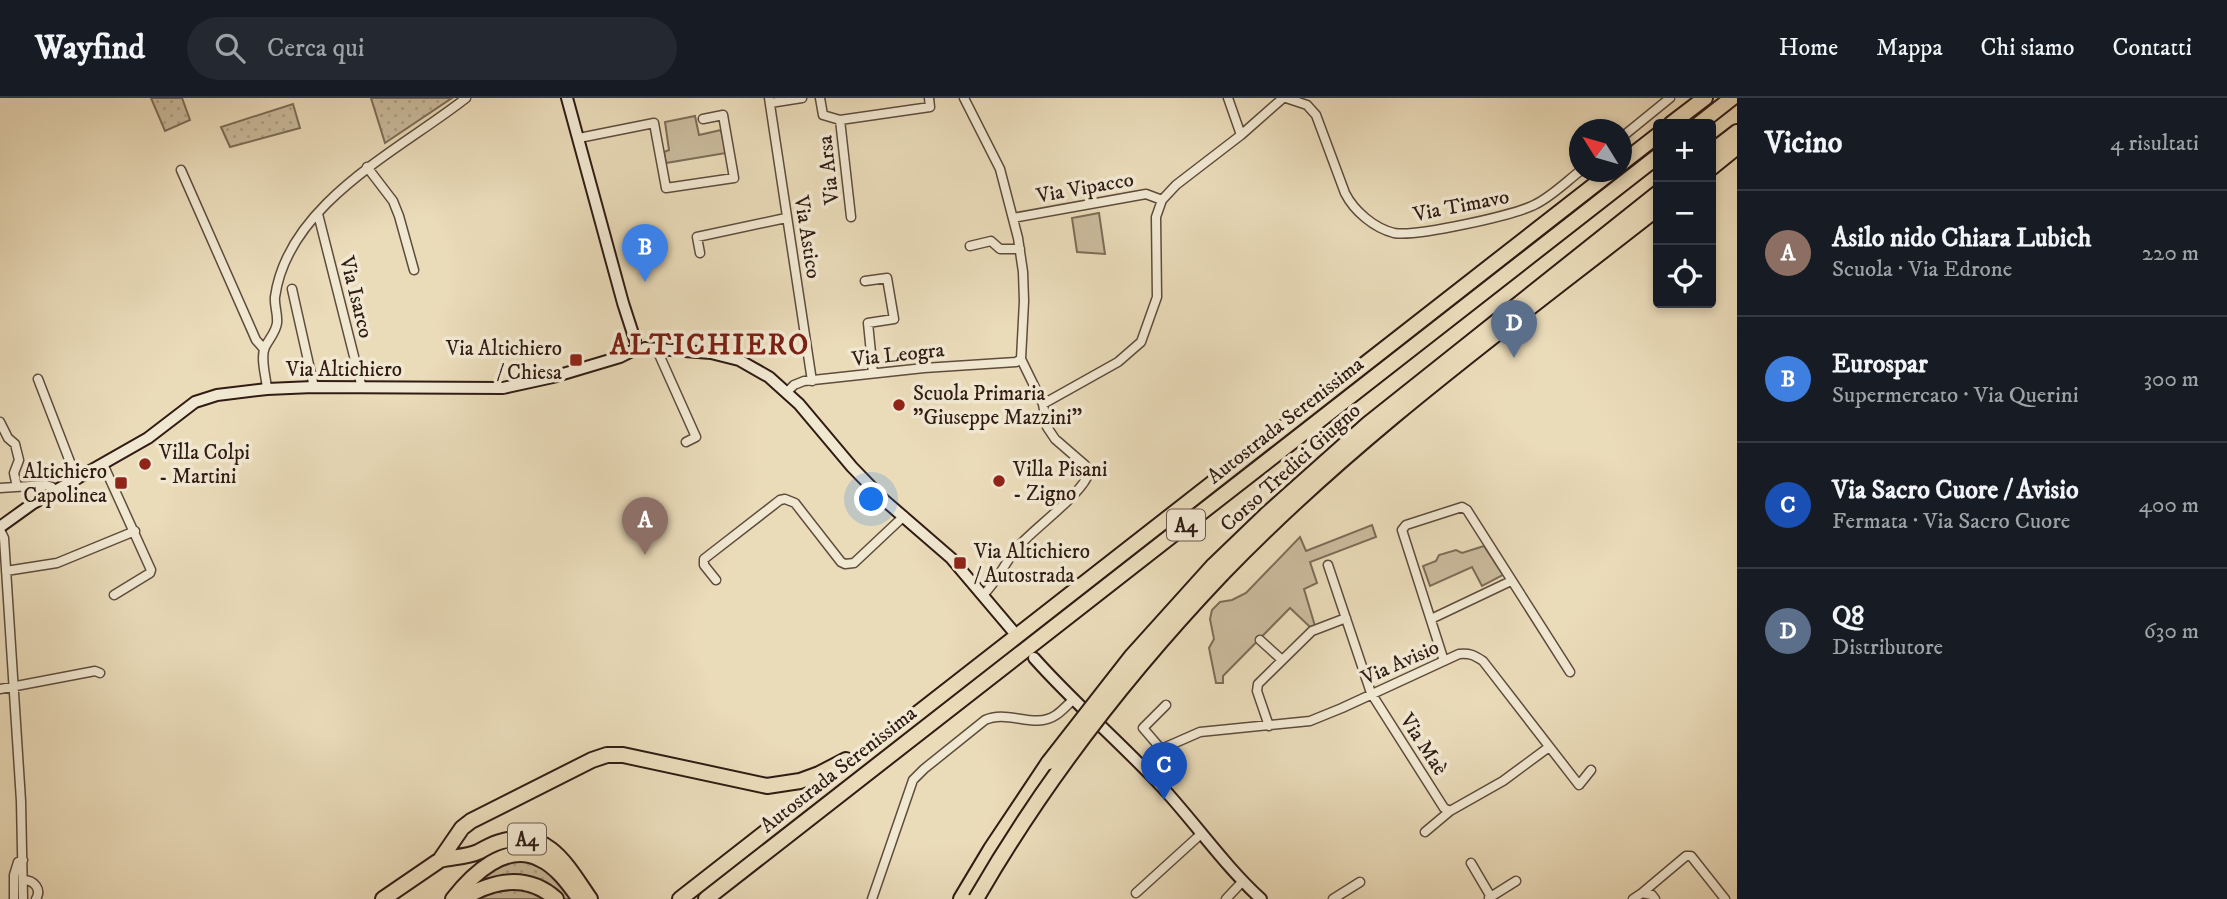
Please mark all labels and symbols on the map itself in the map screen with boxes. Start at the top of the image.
north arrow [1569,119,1632,182]
street label: Via Arsa [812,134,846,207]
street label: Via Vipacco [1034,167,1136,209]
street label: Via Timavo [1410,184,1511,228]
street label: Via Astico [787,193,826,281]
pin: B [622,224,668,282]
street label: Via Isarco [333,253,379,341]
pin: D [1491,300,1537,358]
district label: ALTICHIERO [609,328,810,363]
place label: Via Altichiero / Chiesa [445,336,562,386]
street label: Via Leogra [850,337,946,373]
marker: Via Altichiero / Chiesa [568,352,584,368]
street label: Autostrada Serenissima [1202,352,1369,490]
street label: Via Altichiero [285,357,402,383]
place label: Scuola Primaria "Giuseppe Mazzini" [913,381,1082,431]
marker: Scuola Primaria "Giuseppe Mazzini" [891,397,907,413]
street label: Corso Tredici Giugno [1215,398,1366,538]
place label: Villa Colpi - Martini [158,440,250,490]
marker: Villa Colpi - Martini [137,456,153,472]
place label: Villa Pisani - Zigno [1012,457,1108,507]
place label: Altichiero Capolinea [23,459,107,509]
marker: Villa Pisani - Zigno [991,473,1007,489]
marker: Altichiero Capolinea [113,475,129,491]
your location [854,482,888,516]
pin: A [622,497,668,555]
road number: A4 [1167,510,1205,540]
place label: Via Altichiero / Autostrada [973,539,1090,589]
marker: Via Altichiero / Autostrada [952,555,968,571]
street label: Via Avisio [1357,634,1443,692]
street label: Autostrada Serenissima [755,701,922,839]
street label: Via Maè [1393,708,1453,781]
pin: C [1141,742,1187,800]
road number: A4 [508,824,546,854]

